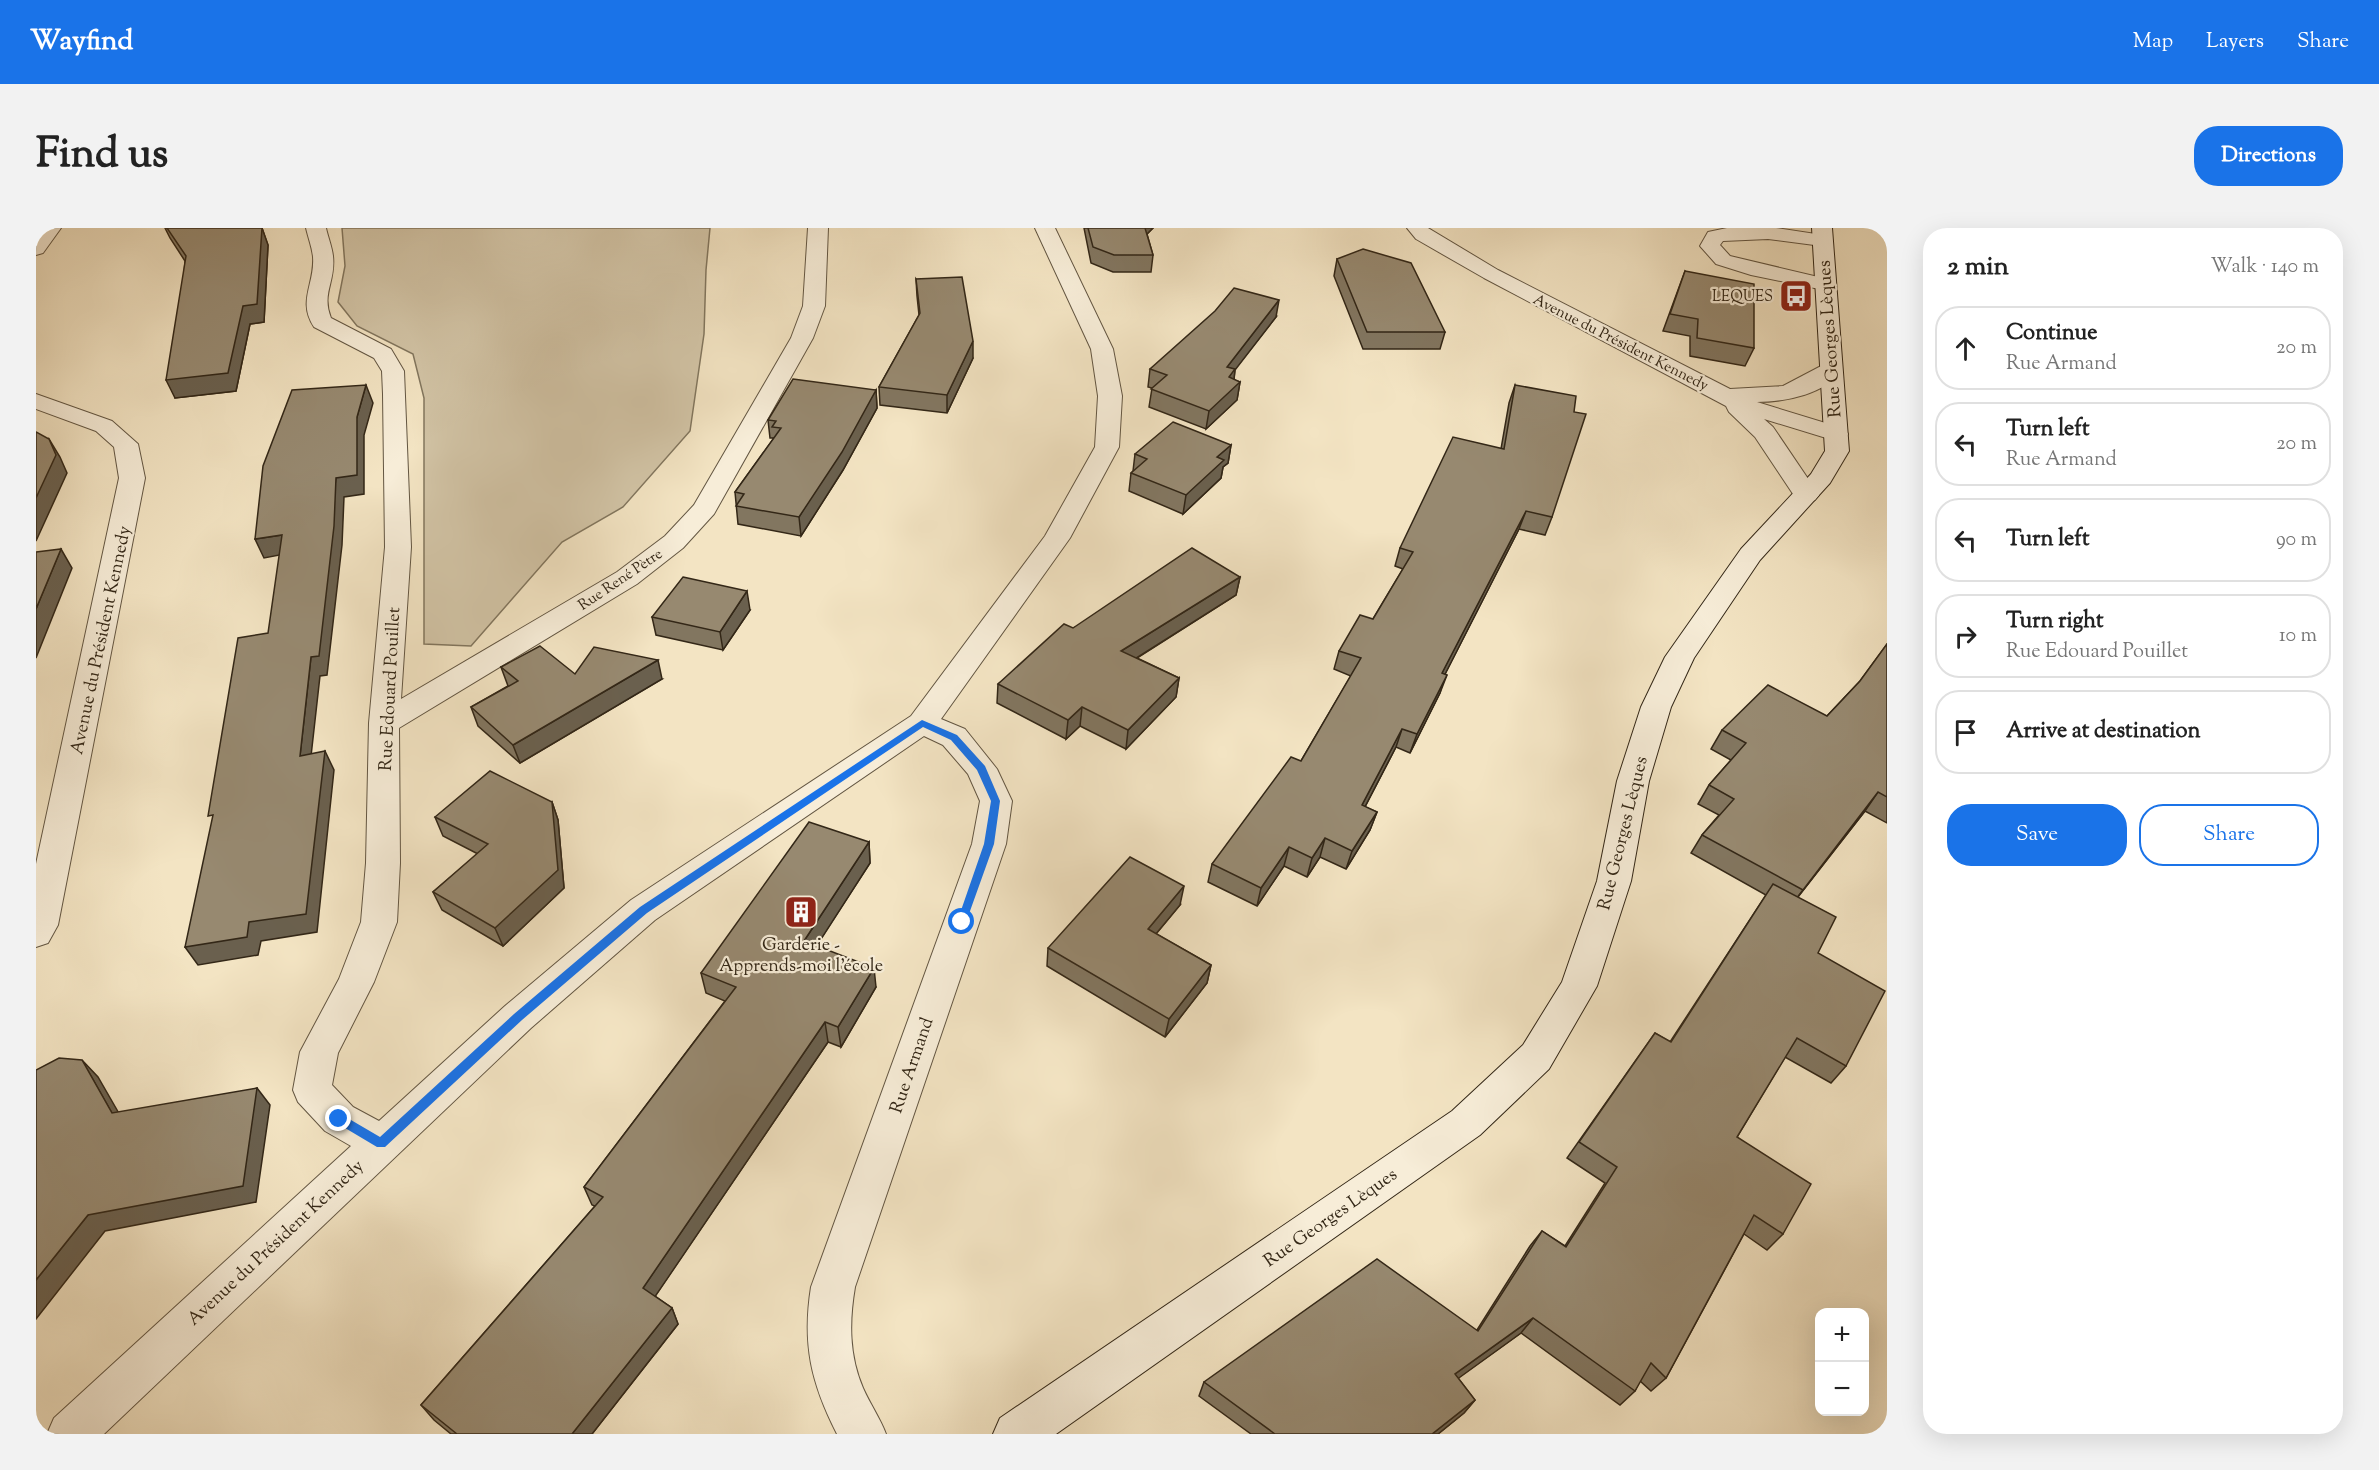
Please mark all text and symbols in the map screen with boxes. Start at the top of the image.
text: Wayfind [30,22,133,62]
text: Map [2133,27,2173,57]
text: Layers [2206,27,2264,57]
text: Share [2297,27,2349,57]
text: Find us [36,126,168,186]
button: Directions [2194,126,2343,186]
text: 2 min [1947,249,2009,286]
text: Walk · 140 m [2210,253,2319,282]
street label: Rue Georges Lèques [1813,259,1849,418]
bus stop icon: LEQUES [1778,278,1814,314]
place label: LEQUES [1712,287,1773,308]
street label: Avenue du Président Kennedy [1529,290,1712,397]
text: Continue [2006,318,2097,350]
icon: ahead [1949,332,1982,365]
text: 20 m [2276,334,2317,363]
text: Rue Armand [2006,350,2117,379]
text: Turn left [2006,414,2089,446]
icon: left [1949,428,1982,461]
text: 20 m [2276,430,2317,459]
text: Rue Armand [2006,446,2117,475]
street label: Avenue du Président Kennedy [65,524,139,757]
icon: left [1949,524,1982,557]
text: Turn left [2006,524,2089,556]
text: 90 m [2276,526,2317,555]
street label: Rue René Pètre [574,544,667,616]
text: Turn right [2006,606,2103,638]
street label: Rue Edouard Pouillet [374,607,408,772]
icon: right [1949,620,1982,653]
text: 10 m [2279,622,2317,651]
text: Rue Edouard Pouillet [2006,638,2188,667]
icon: arrive [1949,716,1982,749]
text: Arrive at destination [2006,716,2201,748]
street label: Rue Georges Lèques [1592,754,1656,913]
button: Save [1947,804,2127,866]
button: Share [2139,804,2319,866]
building icon: Garderie - Apprends-moi l'école [783,894,819,930]
route start [948,908,974,934]
place label: Garderie - Apprends-moi l'école [719,933,883,980]
street label: Rue Armand [884,1014,941,1117]
route end [325,1105,351,1131]
street label: Avenue du Président Kennedy [182,1154,371,1332]
street label: Rue Georges Lèques [1259,1163,1403,1275]
map controls [1815,1308,1869,1416]
button: + [1815,1308,1869,1362]
button: − [1815,1362,1869,1416]

